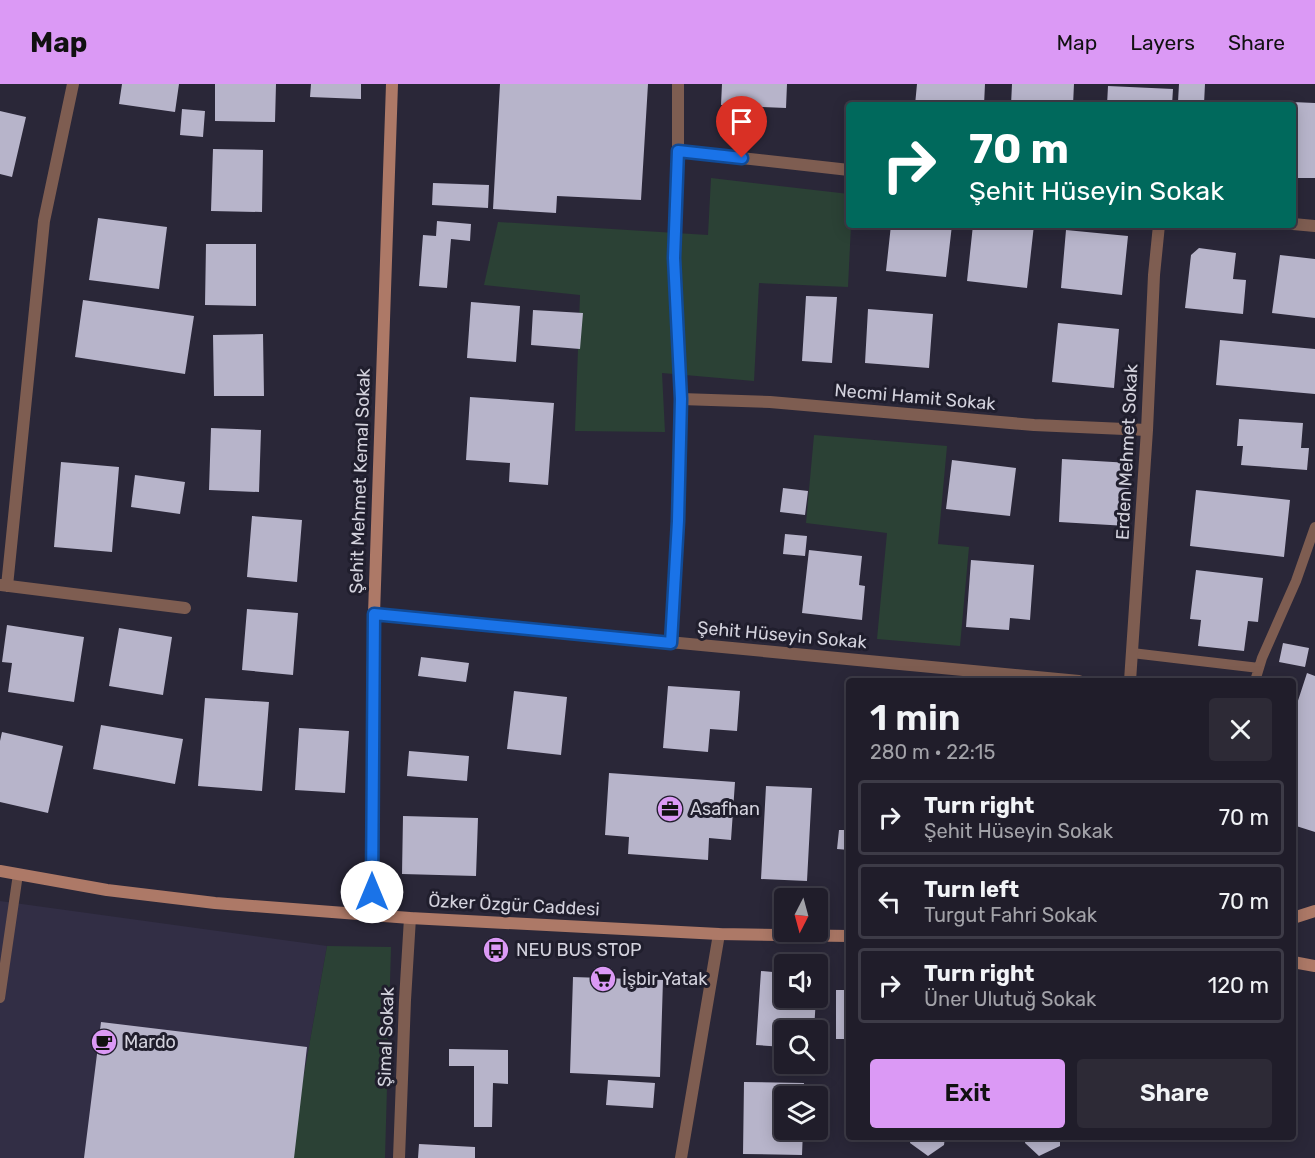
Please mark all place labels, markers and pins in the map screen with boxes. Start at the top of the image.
pin [716,96,767,158]
office icon: Asafhan [655,794,685,824]
place label: Asafhan [690,798,760,820]
bus stop icon: NEU BUS STOP [481,935,511,965]
place label: NEU BUS STOP [516,939,642,961]
supermarket icon: İşbir Yatak [588,964,618,994]
place label: İşbir Yatak [622,968,708,990]
cafe icon: Mardo [89,1027,119,1057]
place label: Mardo [124,1031,176,1053]

